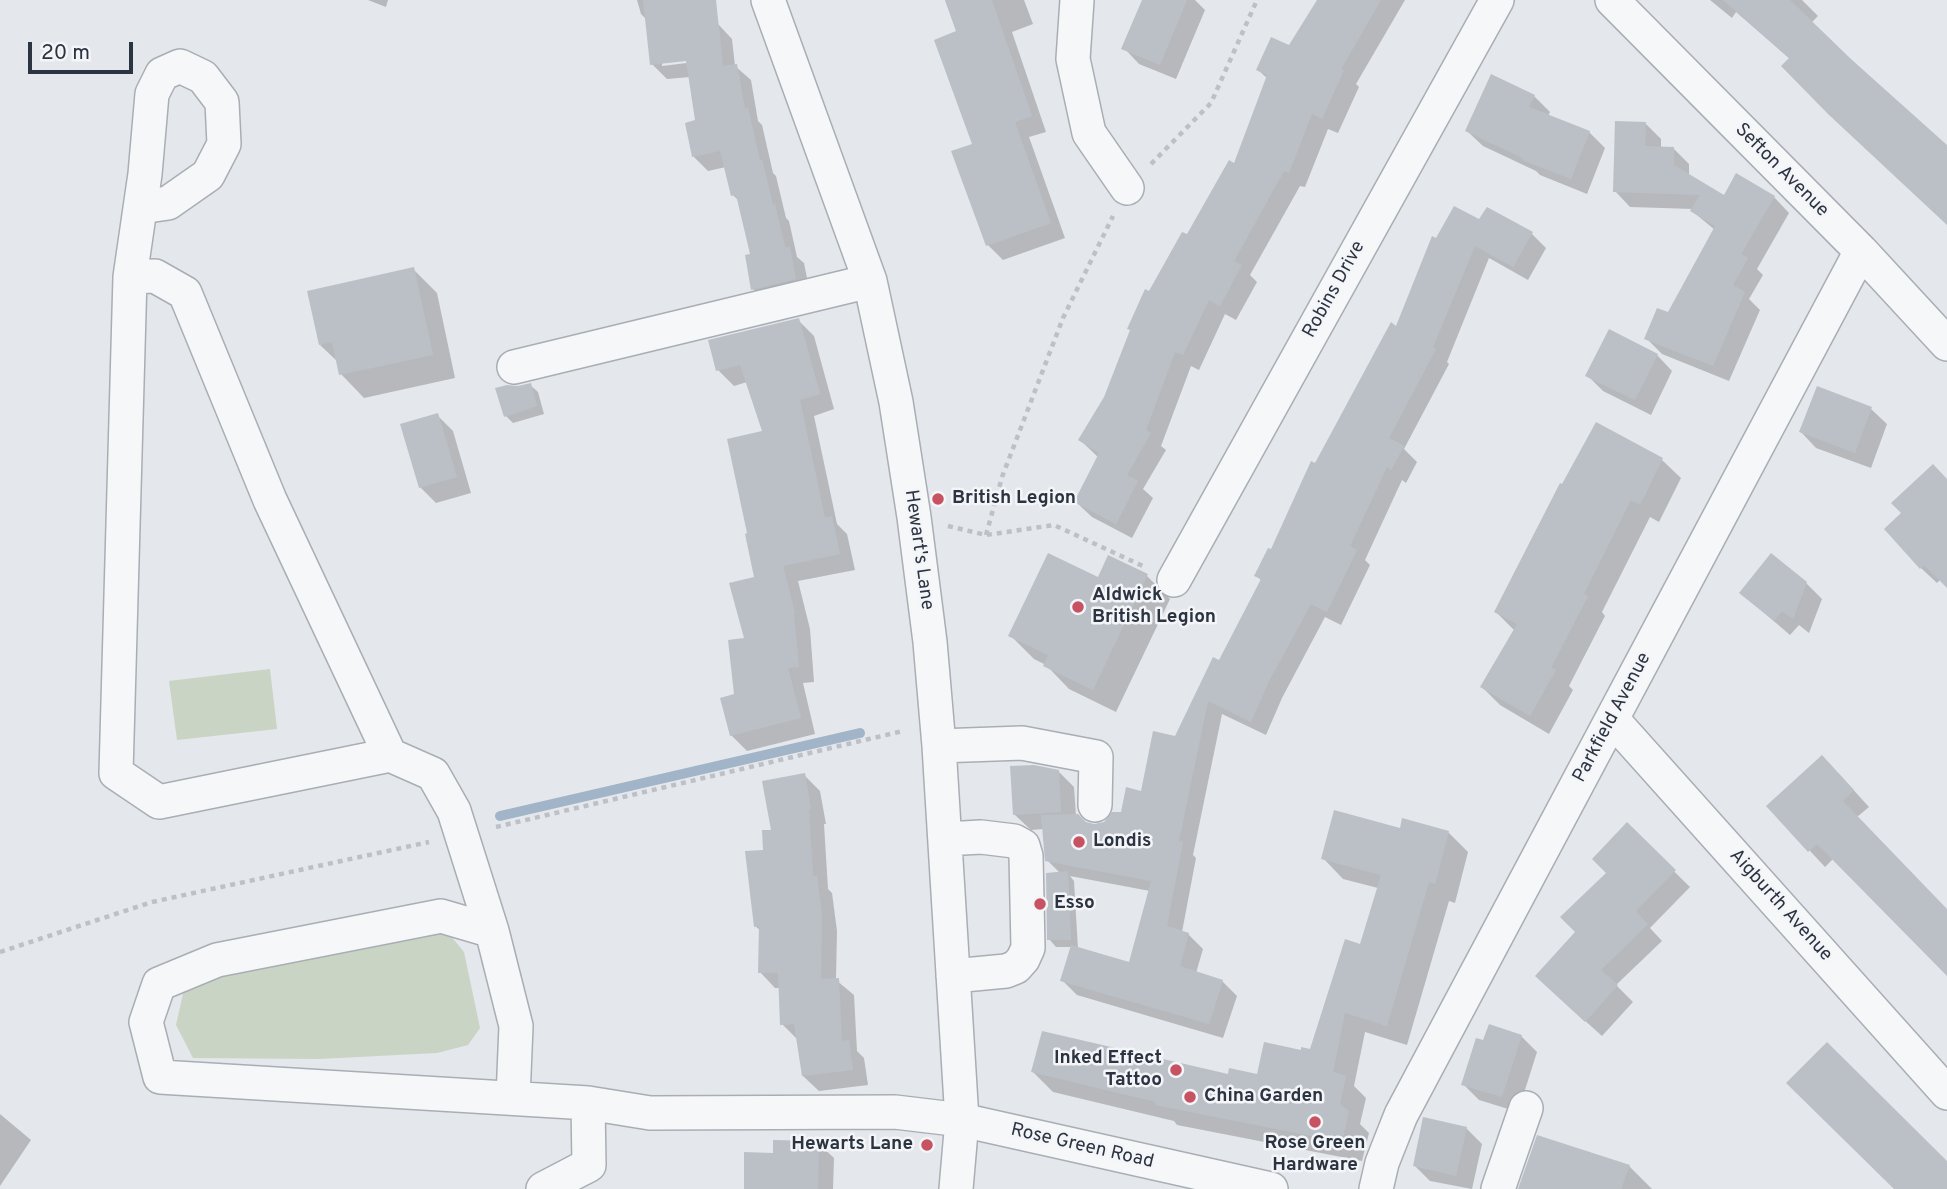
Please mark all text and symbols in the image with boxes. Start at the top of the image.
scale bar [32,28,136,72]
text: 20 m [41,40,90,67]
street label: Sefton Avenue [1729,119,1833,223]
street label: Robins Drive [1299,238,1371,342]
street label: Hewart's Lane [898,488,938,612]
place label: British Legion [952,488,1076,510]
marker: British Legion [930,491,946,507]
place label: Aldwick British Legion [1092,585,1216,629]
marker: Aldwick British Legion [1070,599,1086,615]
street label: Parkfield Avenue [1569,649,1657,787]
place label: Londis [1093,831,1151,853]
marker: Londis [1071,834,1087,850]
street label: Aigburth Avenue [1724,845,1836,967]
place label: Esso [1054,893,1095,915]
marker: Esso [1032,896,1048,912]
place label: Inked Effect Tattoo [1054,1048,1162,1092]
marker: Inked Effect Tattoo [1168,1062,1184,1078]
place label: China Garden [1204,1086,1323,1108]
marker: China Garden [1182,1089,1198,1105]
marker: Rose Green Hardware [1307,1114,1323,1130]
street label: Rose Green Road [1008,1119,1156,1175]
place label: Rose Green Hardware [1265,1133,1365,1177]
place label: Hewarts Lane [791,1134,913,1156]
marker: Hewarts Lane [919,1137,935,1153]

